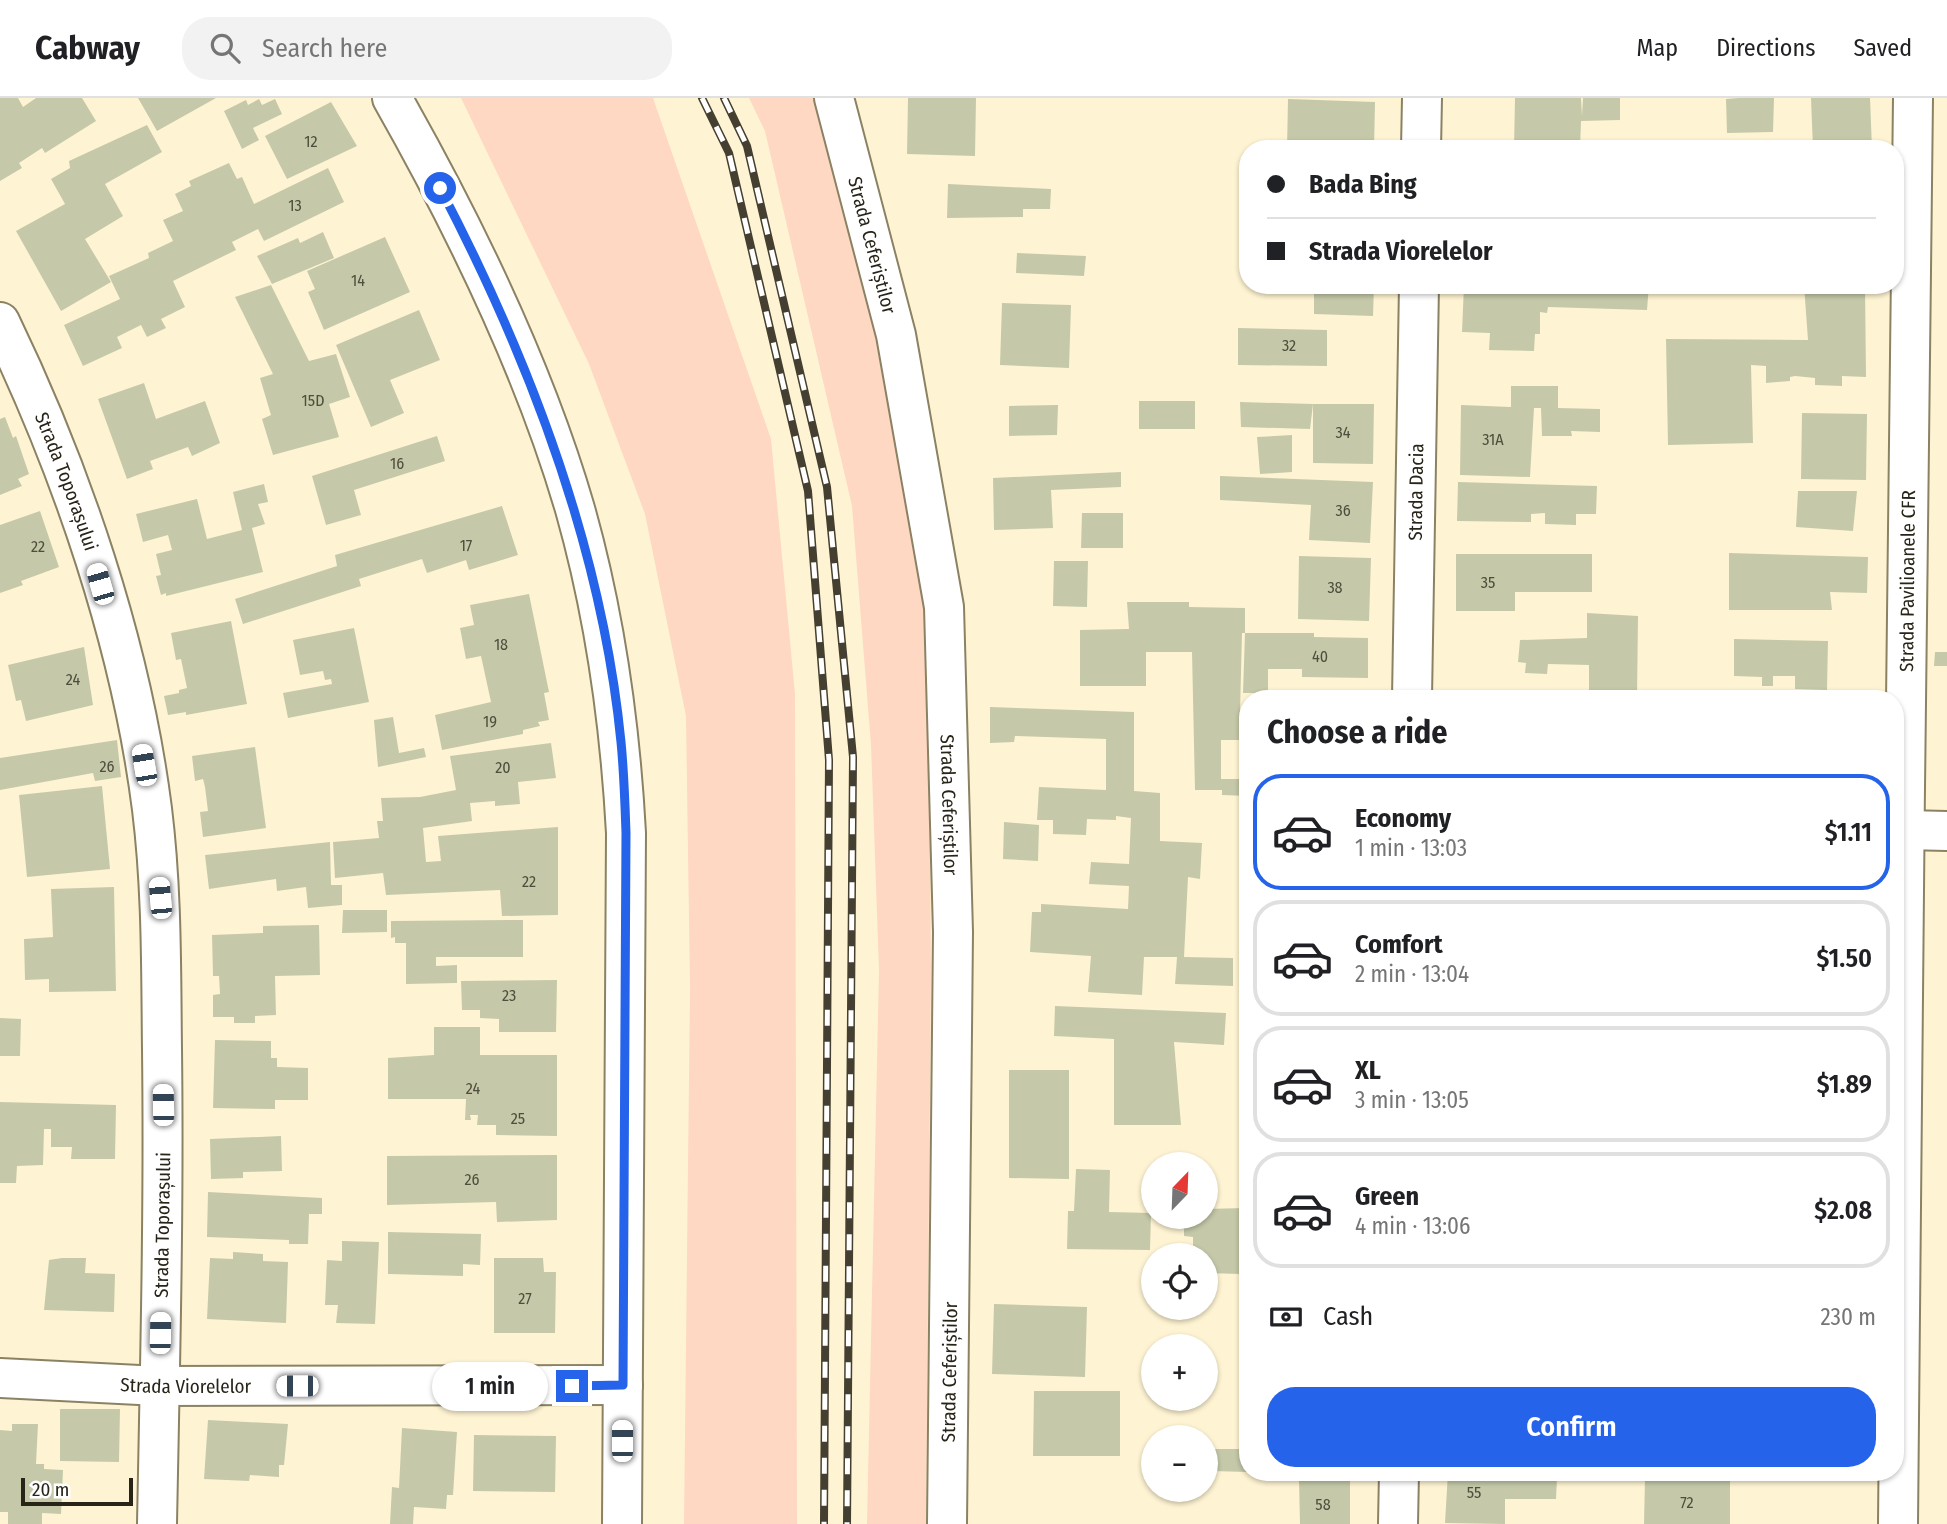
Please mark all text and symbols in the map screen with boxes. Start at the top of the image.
search box [182,17,672,80]
text: Cabway [35,28,140,68]
icon: search [206,29,244,67]
text: Search here [262,33,387,64]
text: Map [1637,34,1678,62]
text: Directions [1716,34,1815,62]
text: Saved [1853,34,1912,62]
house number: 12 [304,132,318,151]
text: Bada Bing [1309,169,1417,200]
route start [424,172,456,204]
street label: Strada Ceferiștilor [843,174,901,317]
house number: 13 [288,196,302,215]
text: Strada Viorelelor [1309,236,1493,267]
house number: 14 [351,271,365,290]
house number: 32 [1282,336,1296,355]
house number: 15D [302,391,324,410]
street label: Strada Toporașului [30,409,102,554]
house number: 34 [1336,423,1351,442]
house number: 31A [1482,430,1504,449]
street label: Strada Dacia [1404,443,1428,541]
house number: 16 [390,454,404,473]
street label: Strada Pavilioanele CFR [1895,490,1920,672]
house number: 36 [1335,501,1351,520]
house number: 17 [460,536,473,555]
house number: 22 [31,537,45,556]
car [85,561,116,607]
house number: 35 [1481,573,1495,592]
house number: 38 [1327,578,1343,597]
house number: 18 [494,635,508,654]
house number: 40 [1312,647,1328,666]
house number: 24 [66,670,80,689]
house number: 19 [483,712,497,731]
text: Choose a ride [1267,713,1448,751]
street label: Strada Ceferiștilor [936,734,962,876]
car [131,742,158,788]
house number: 26 [100,757,115,776]
house number: 20 [495,758,511,777]
icon: car [1271,801,1334,864]
text: Economy [1355,803,1451,834]
text: $1.11 [1825,817,1872,848]
text: 1 min · 13:03 [1355,834,1467,862]
house number: 22 [522,872,536,891]
car [148,876,173,920]
icon: car [1271,927,1334,990]
text: Comfort [1355,929,1443,960]
text: $1.50 [1816,943,1872,974]
text: 2 min · 13:04 [1355,960,1469,988]
house number: 23 [502,986,516,1005]
icon: car [1271,1053,1334,1116]
text: XL [1355,1055,1381,1086]
text: $1.89 [1817,1069,1872,1100]
house number: 24 [466,1079,480,1098]
car [153,1084,174,1126]
text: 3 min · 13:05 [1355,1086,1469,1114]
house number: 25 [511,1109,525,1128]
street label: Strada Toporașului [150,1152,175,1298]
north arrow [1141,1152,1218,1228]
map controls [1141,1152,1218,1502]
house number: 26 [465,1170,480,1189]
icon: car [1271,1179,1334,1242]
text: Green [1355,1181,1419,1212]
text: $2.08 [1814,1195,1872,1226]
text: 4 min · 13:06 [1355,1212,1470,1240]
button: locate [1141,1243,1218,1320]
house number: 27 [518,1289,532,1308]
icon: cash [1267,1298,1305,1336]
street label: Strada Ceferiștilor [937,1301,962,1443]
text: Cash [1323,1301,1373,1332]
text: 230 m [1820,1303,1876,1331]
car [150,1312,171,1354]
button: + [1141,1334,1218,1411]
callout: 1 min [432,1362,548,1410]
route end [556,1370,588,1402]
text: 1 min [465,1372,515,1400]
street label: Strada Viorelelor [120,1373,252,1398]
car [277,1376,319,1397]
button: Confirm [1267,1387,1876,1467]
car [612,1420,633,1462]
button: − [1141,1425,1218,1502]
scale bar [21,1475,133,1507]
text: 20 m [32,1478,69,1501]
house number: 55 [1467,1483,1481,1502]
house number: 72 [1680,1493,1694,1512]
house number: 58 [1315,1495,1331,1514]

